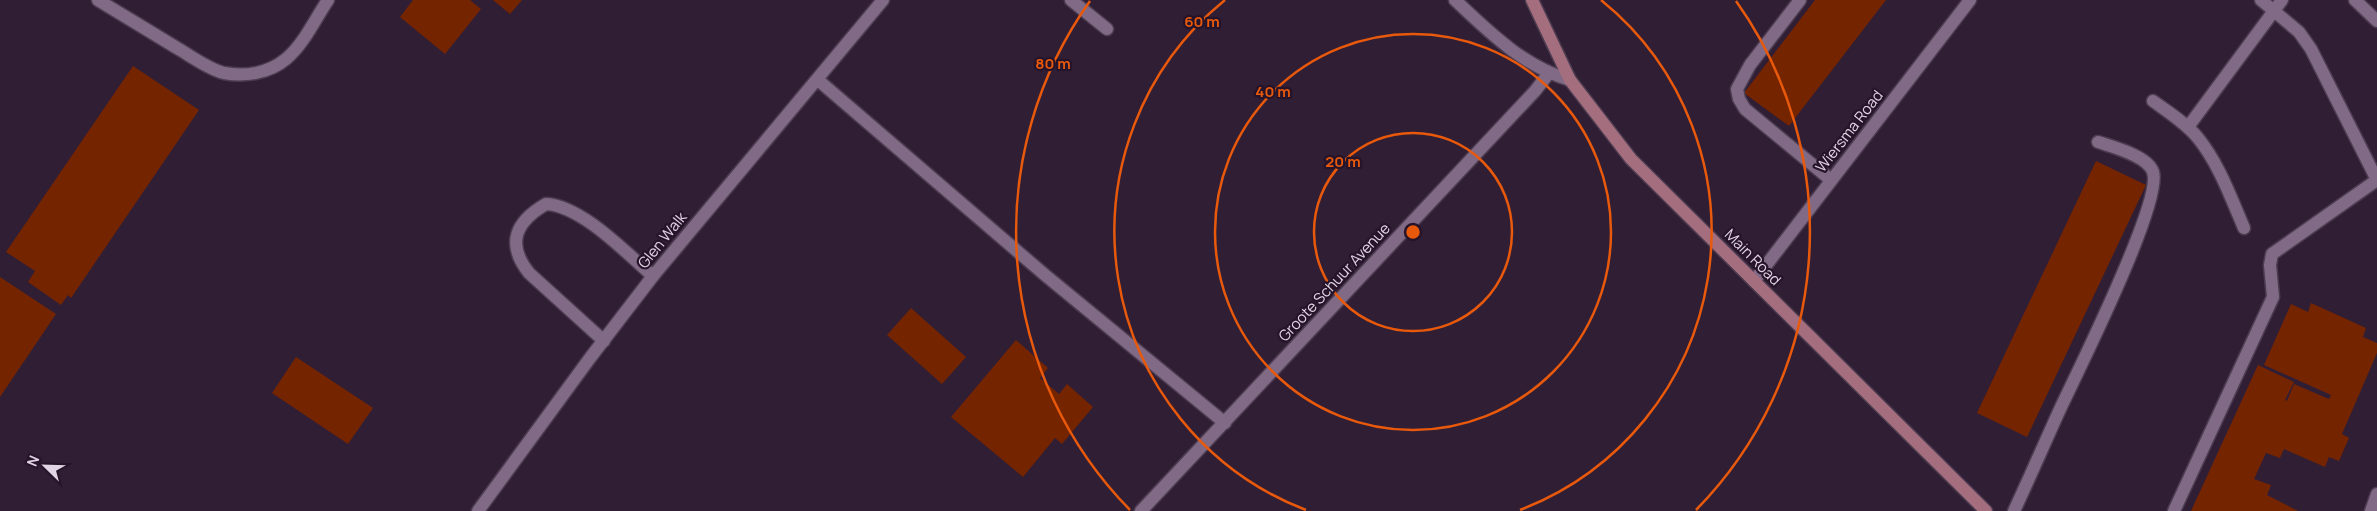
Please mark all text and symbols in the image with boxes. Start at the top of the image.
text: 60 m [1184,11,1220,32]
text: 80 m [1035,53,1071,74]
text: 40 m [1255,81,1291,102]
street label: Wiersma Road [1810,86,1888,176]
text: 20 m [1325,151,1361,172]
street label: Glen Walk [633,207,692,273]
street label: Groote Schuur Avenue [1273,218,1395,346]
centre of rings [1404,223,1422,241]
street label: Main Road [1720,224,1786,290]
north arrow [20,441,70,491]
text: N [22,452,43,469]

